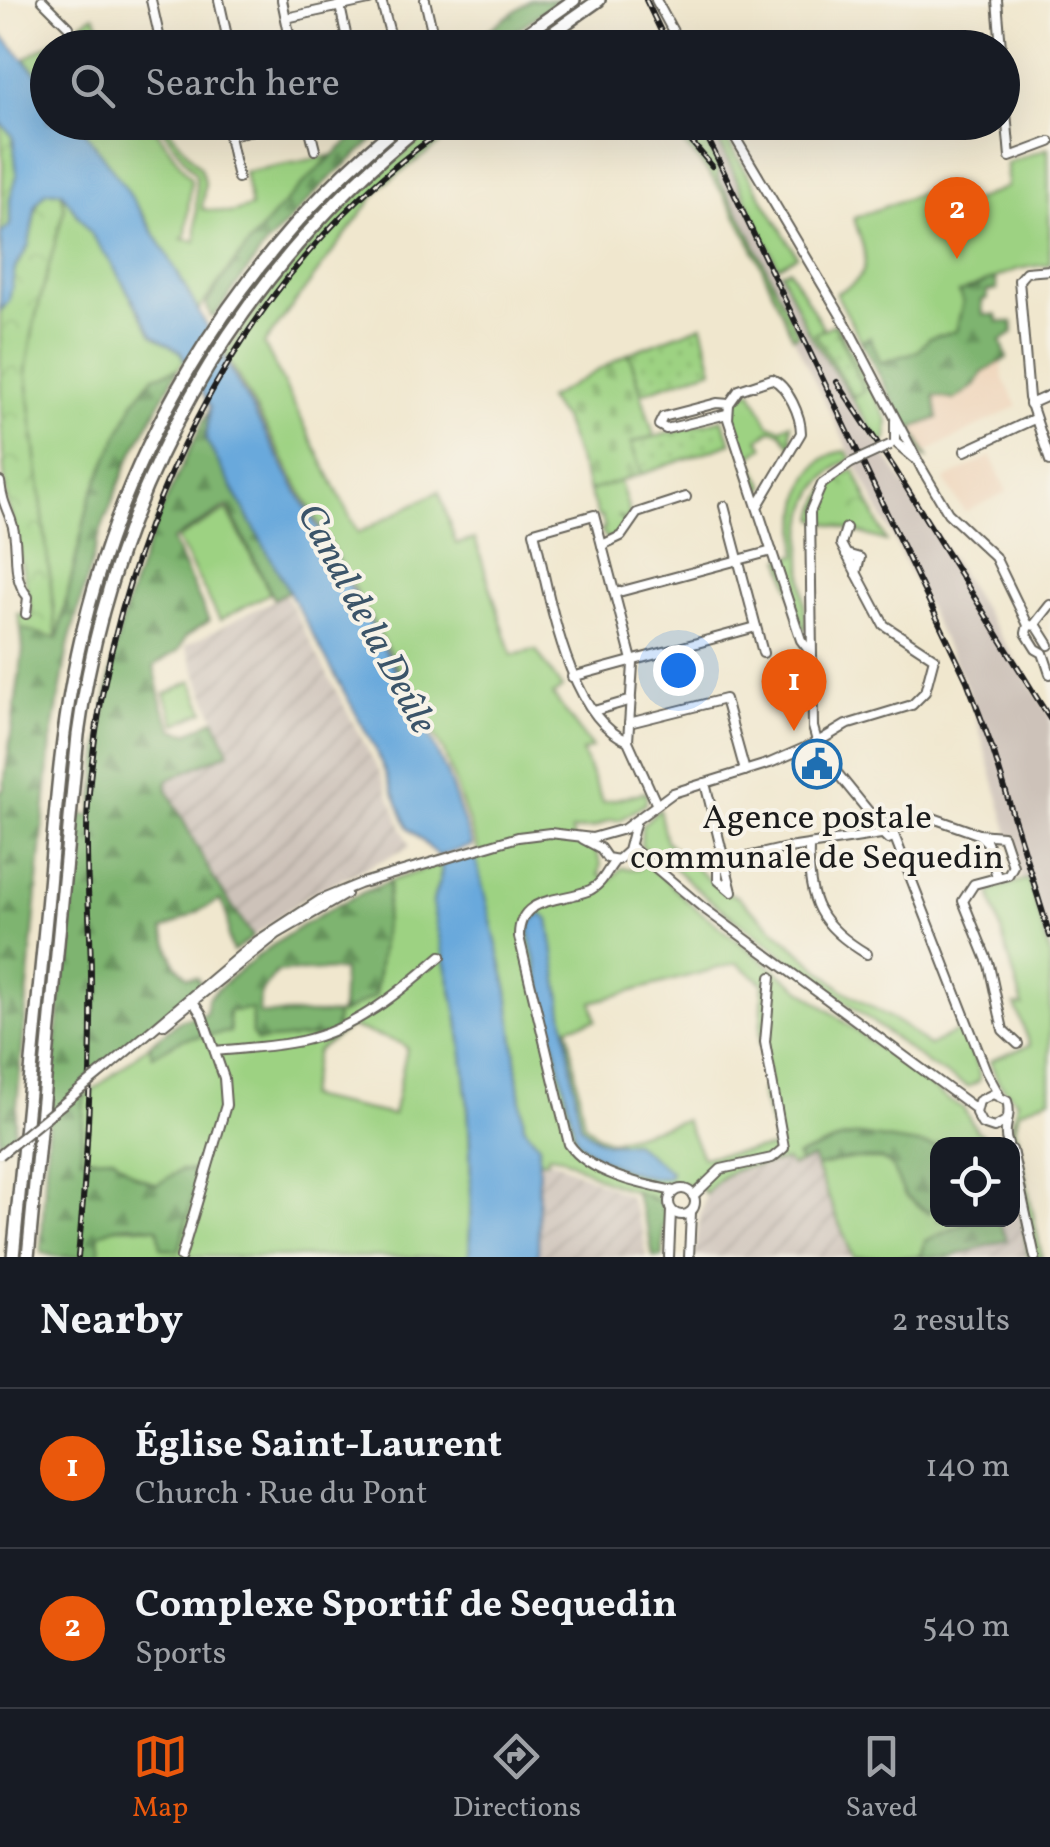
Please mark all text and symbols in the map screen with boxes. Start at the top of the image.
search box [30,30,1020,140]
icon: search [65,58,120,113]
text: Search here [145,59,340,112]
pin: 2 [924,176,990,259]
water label: Canal de la Deûle [282,495,448,744]
your location [653,645,704,696]
pin: 1 [762,648,826,731]
public building icon: Agence postale communale de Sequedin [791,738,843,790]
place label: Agence postale communale de Sequedin [630,795,1004,883]
map controls [930,1137,1020,1227]
button: locate [930,1137,1020,1227]
text: Nearby [40,1293,183,1352]
text: 2 results [892,1300,1010,1344]
text: Église Saint-Laurent [135,1420,502,1473]
text: 1 [66,1446,79,1490]
text: 140 m [925,1446,1010,1490]
text: Church · Rue du Pont [135,1473,427,1517]
text: Complexe Sportif de Sequedin [135,1580,677,1633]
text: 2 [64,1606,81,1650]
text: 540 m [922,1606,1010,1650]
text: Sports [135,1633,226,1677]
tab: Map [132,1729,188,1828]
tab: Directions [453,1729,581,1828]
tab: Saved [846,1729,918,1828]

